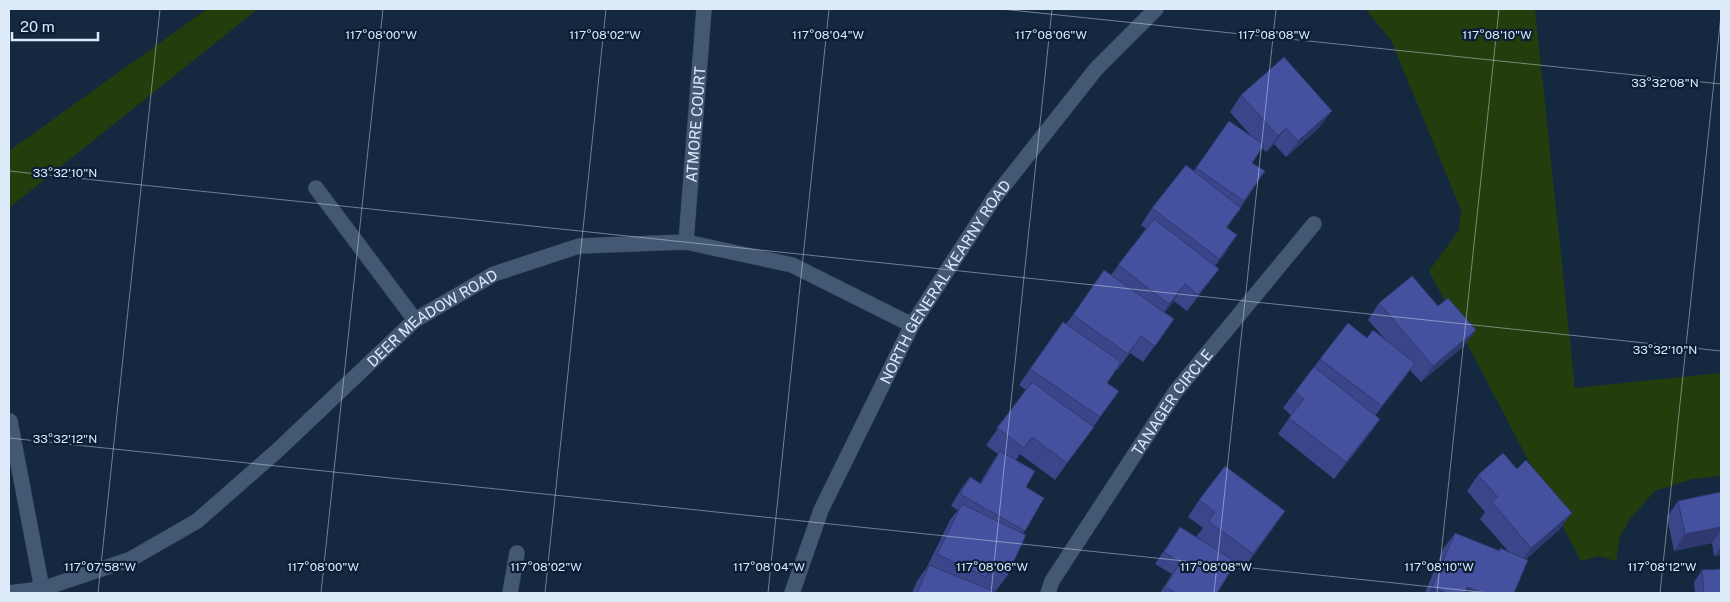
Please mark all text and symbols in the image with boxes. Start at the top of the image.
scale bar [12,10,99,42]
text: 20 m [20,18,55,35]
text: 117°08'00"W [345,28,417,42]
text: 117°08'02"W [569,28,641,42]
text: 117°08'04"W [792,28,865,42]
text: 117°08'06"W [1015,28,1087,42]
text: 117°08'08"W [1238,28,1311,42]
text: 117°08'10"W [1462,28,1532,42]
street label: ATMORE COURT [682,66,708,183]
text: 33°32'08"N [1631,76,1699,90]
text: 33°32'10"N [33,166,97,180]
street label: NORTH GENERAL KEARNY ROAD [876,176,1014,386]
street label: DEER MEADOW ROAD [363,266,500,370]
text: 33°32'10"N [1633,343,1697,357]
street label: TANAGER CIRCLE [1128,346,1216,458]
text: 33°32'12"N [33,432,97,446]
text: 117°07'58"W [64,560,136,574]
text: 117°08'00"W [287,560,359,574]
text: 117°08'02"W [510,560,582,574]
text: 117°08'04"W [733,560,806,574]
text: 117°08'06"W [956,560,1028,574]
text: 117°08'08"W [1180,560,1253,574]
text: 117°08'10"W [1404,560,1474,574]
text: 117°08'12"W [1627,560,1697,574]

